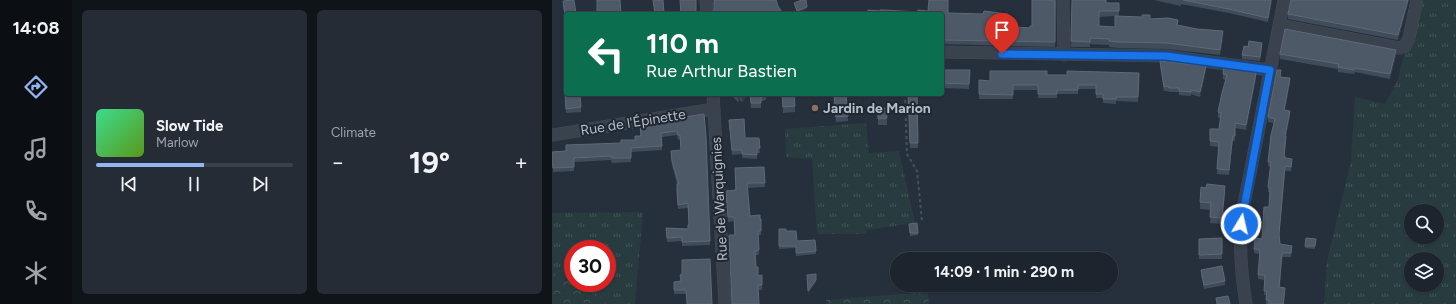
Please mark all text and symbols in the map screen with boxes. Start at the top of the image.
pin [985,13,1019,54]
text: 14:08 [12,17,60,39]
icon: arrive [991,19,1013,41]
text: 110 m [646,26,719,60]
icon: left [580,28,632,80]
text: Rue Arthur Bastien [646,60,797,82]
icon: directions [22,73,50,101]
place label: Jardin de Marion [823,100,931,117]
marker: Jardin de Marion [810,103,820,113]
street label: Rue de l'Épinette [579,106,687,139]
text: Slow Tide [156,117,223,135]
text: Climate [331,125,376,140]
icon: music [22,135,50,163]
text: Marlow [156,135,198,150]
street label: Rue de Warquignies [708,136,731,261]
text: 19° [409,144,450,181]
text: − [331,149,345,176]
text: + [514,149,528,176]
icon: previous [118,173,140,195]
icon: pause [183,173,205,195]
icon: next [249,173,271,195]
icon: phone [22,197,50,225]
position arrow [1220,203,1262,245]
map controls [1404,204,1444,292]
button: search [1404,204,1444,244]
speed limit sign: 30 [564,240,616,292]
button: layers [1404,252,1444,292]
icon: climate [22,259,50,287]
text: 14:09 · 1 min · 290 m [934,263,1074,281]

